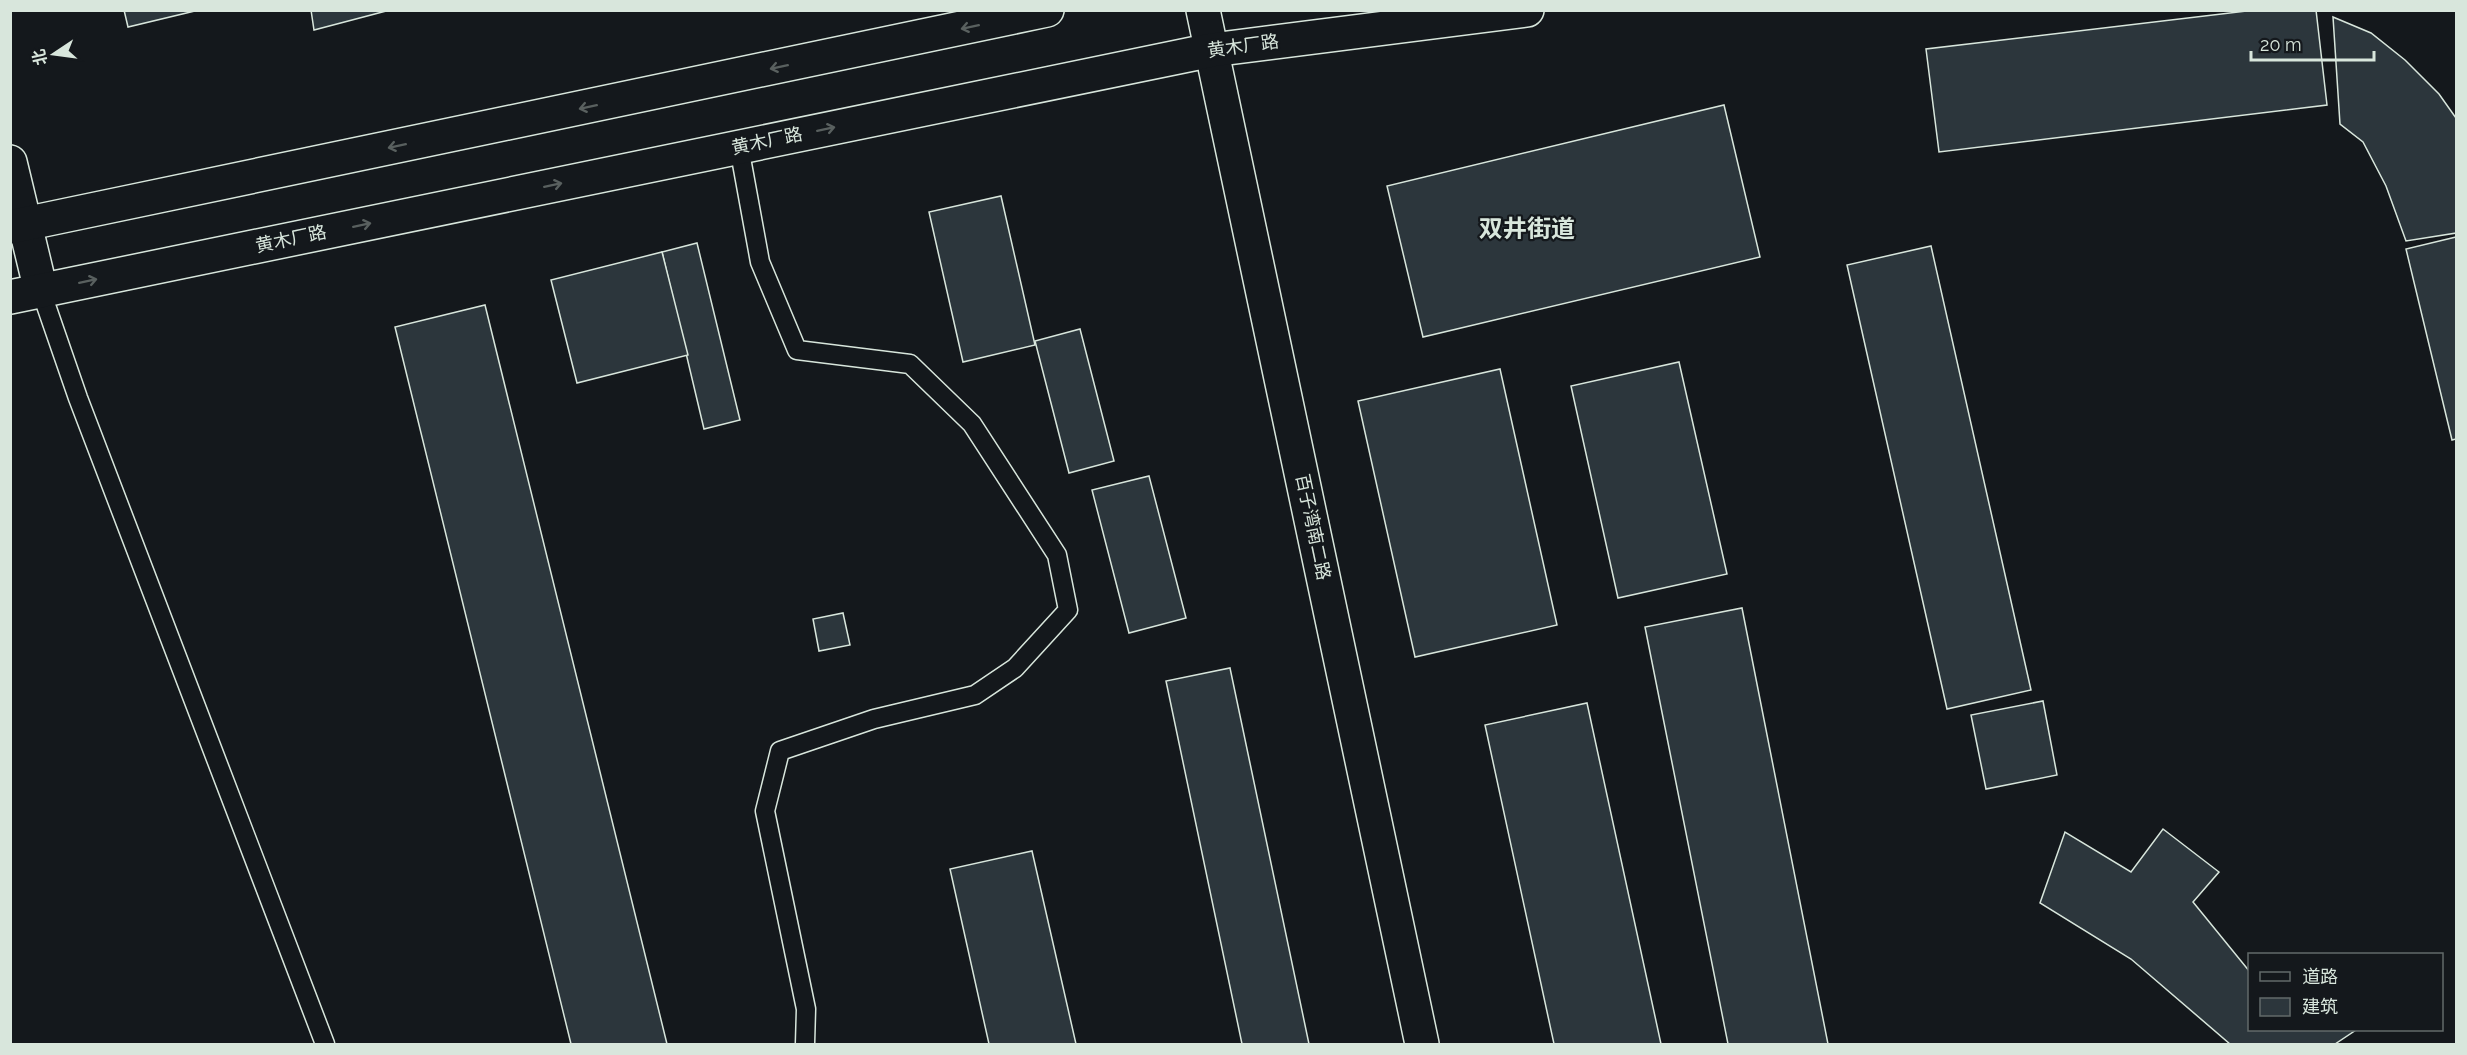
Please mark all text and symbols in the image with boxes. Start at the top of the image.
one-way arrow [960,22,980,33]
north arrow [24,24,84,84]
scale bar [2251,24,2374,62]
street label: 黄木厂路 [1206,30,1280,61]
text: 20 m [2260,34,2302,55]
text: 北 [29,47,51,67]
one-way arrow [769,62,789,73]
one-way arrow [579,101,598,113]
street label: 黄木厂路 [729,123,804,158]
one-way arrow [816,123,835,134]
one-way arrow [388,141,407,153]
one-way arrow [542,179,562,190]
district label: 双井街道 [1479,214,1575,243]
one-way arrow [352,218,371,230]
street label: 黄木厂路 [253,221,328,256]
one-way arrow [78,275,98,286]
street label: 百子湾南二路 [1292,472,1335,582]
legend [2248,953,2443,1031]
text: 道路 [2302,966,2338,987]
text: 建筑 [2302,996,2338,1017]

